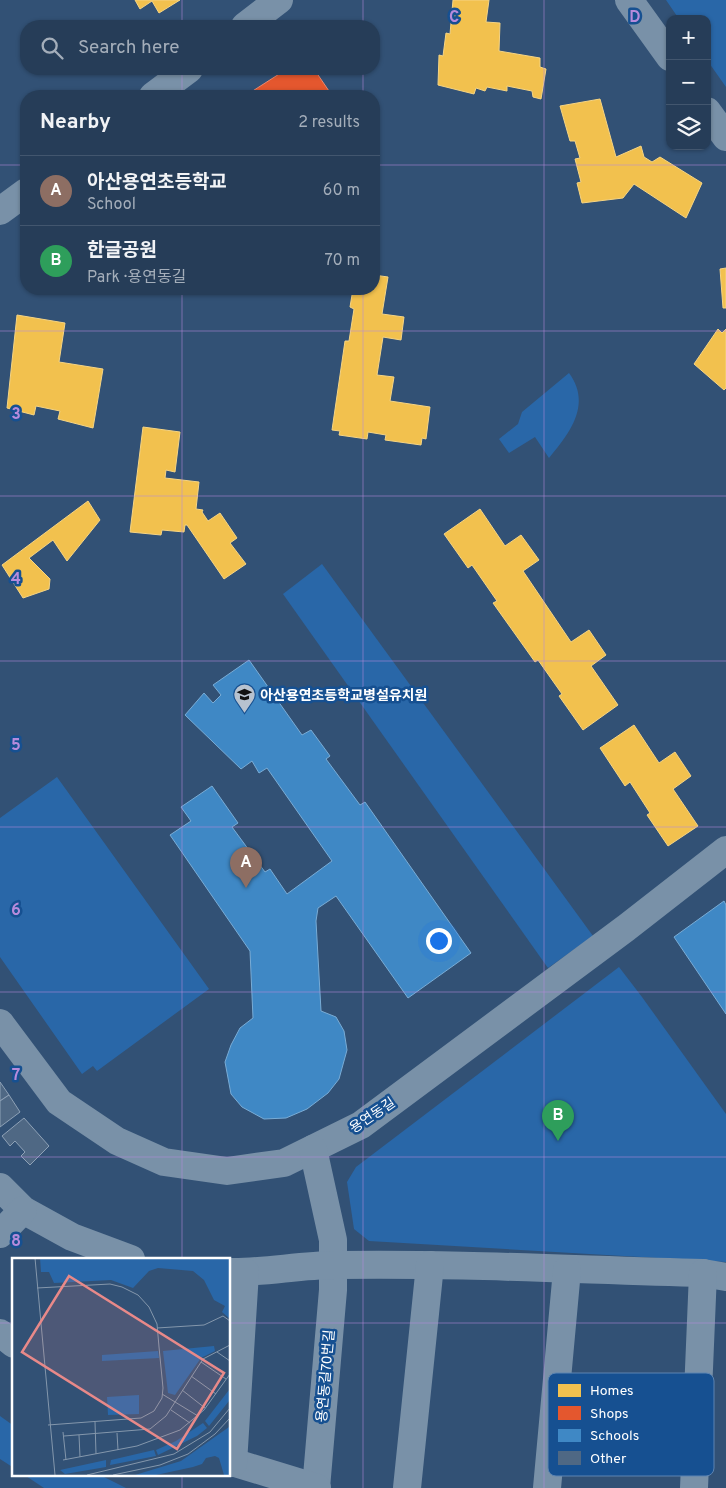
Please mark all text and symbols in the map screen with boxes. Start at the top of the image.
text: C [449,8,459,28]
text: D [629,8,641,28]
map controls [666,15,711,150]
button: + [666,15,711,60]
search box [20,20,380,75]
icon: search [38,34,66,62]
text: Search here [78,36,180,60]
button: − [666,60,711,105]
button: layers [666,105,711,150]
text: Nearby [40,109,111,136]
text: 2 results [298,113,360,133]
text: 아산용연초등학교 [87,171,227,195]
text: A [50,181,62,201]
text: 60 m [323,181,360,201]
text: School [87,195,136,215]
text: 한글공원 [87,239,157,263]
text: B [50,251,62,271]
text: 70 m [325,251,360,271]
text: Park · 용연동길 [87,268,186,288]
text: 3 [11,405,21,425]
text: 4 [11,570,21,590]
school or university icon: 아산용연초등학교병설유치원 [232,683,256,714]
place label: 아산용연초등학교병설유치원 [260,687,427,705]
text: 5 [11,736,21,756]
pin: A [230,847,262,888]
text: 6 [11,901,21,921]
your location [426,928,452,954]
text: 7 [12,1066,20,1086]
street label: 용연동길 [347,1095,399,1138]
pin: B [542,1100,574,1141]
text: 8 [11,1232,21,1252]
inset map [12,1258,230,1476]
street label: 용연동길70번길 [314,1329,339,1423]
legend [548,1373,714,1476]
text: Homes [590,1383,634,1400]
text: Shops [590,1406,629,1423]
text: Schools [590,1428,639,1445]
text: Other [590,1451,627,1468]

